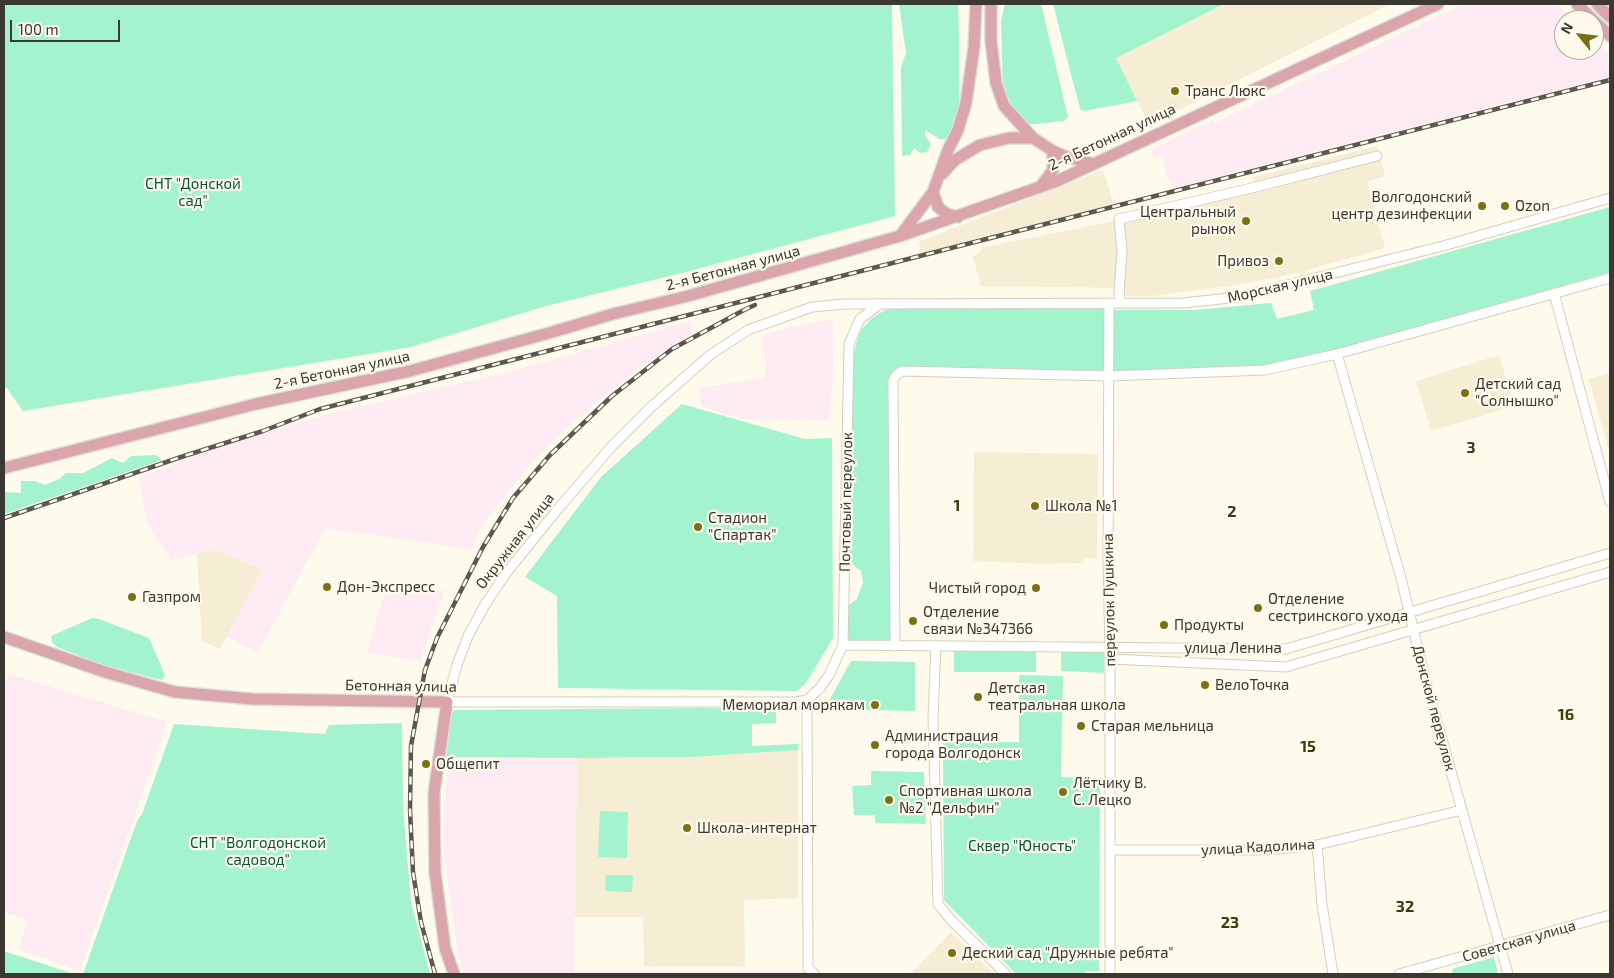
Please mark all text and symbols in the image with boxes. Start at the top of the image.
scale bar [12,10,122,42]
north arrow [1554,10,1604,60]
text: N [1556,19,1576,37]
text: 100 m [18,20,59,38]
place label: Транс Люкс [1185,82,1266,100]
marker: Транс Люкс [1169,85,1181,97]
street label: 2-я Бетонная улица [1045,100,1179,174]
park label: СНТ "Донской сад" [145,175,241,210]
place label: Волгодонский центр дезинфекции [1332,188,1472,223]
place label: Ozon [1515,197,1550,215]
marker: Волгодонский центр дезинфекции [1476,200,1488,212]
marker: Ozon [1499,200,1511,212]
place label: Центральный рынок [1140,203,1236,238]
marker: Центральный рынок [1240,215,1252,227]
street label: 2-я Бетонная улица [664,241,802,295]
place label: Привоз [1217,252,1269,270]
marker: Привоз [1273,255,1285,267]
street label: Морская улица [1226,265,1334,307]
street label: 2-я Бетонная улица [272,347,412,393]
place label: Детский сад "Солнышко" [1475,375,1561,410]
marker: Детский сад "Солнышко" [1459,387,1471,399]
street label: Почтовый переулок [836,432,856,572]
district label: 3 [1466,438,1476,458]
street label: Окружная улица [472,489,558,593]
district label: 1 [954,496,960,516]
place label: Школа №1 [1045,497,1117,515]
marker: Школа №1 [1029,500,1041,512]
district label: 2 [1227,502,1237,522]
place label: Стадион "Спартак" [708,509,776,544]
marker: Стадион "Спартак" [692,521,704,533]
street label: переулок Пушкина [1099,533,1119,667]
place label: Дон-Экспресс [337,578,435,596]
place label: Чистый город [929,579,1026,597]
marker: Дон-Экспресс [321,581,333,593]
marker: Чистый город [1030,582,1042,594]
place label: Газпром [142,588,201,606]
place label: Отделение сестринского ухода [1268,590,1408,625]
marker: Газпром [126,591,138,603]
marker: Отделение сестринского ухода [1252,602,1264,614]
place label: Отделение связи №347366 [923,603,1033,638]
marker: Отделение связи №347366 [907,615,919,627]
place label: Продукты [1174,616,1244,634]
marker: Продукты [1158,619,1170,631]
street label: улица Ленина [1184,639,1282,657]
street label: Донской переулок [1409,643,1459,773]
street label: Бетонная улица [345,676,457,696]
place label: ВелоТочка [1215,676,1289,694]
place label: Детская театральная школа [988,679,1126,714]
marker: ВелоТочка [1199,679,1211,691]
marker: Детская театральная школа [972,691,984,703]
place label: Мемориал морякам [722,696,865,714]
marker: Мемориал морякам [869,699,881,711]
district label: 16 [1558,705,1574,725]
place label: Старая мельница [1091,717,1214,735]
marker: Старая мельница [1075,720,1087,732]
place label: Администрация города Волгодонск [885,727,1021,762]
district label: 15 [1300,737,1316,757]
marker: Администрация города Волгодонск [869,739,881,751]
place label: Общепит [436,755,500,773]
marker: Общепит [420,758,432,770]
place label: Лётчику В. С. Лецко [1073,774,1147,809]
place label: Спортивная школа №2 "Дельфин" [899,782,1032,817]
marker: Лётчику В. С. Лецко [1057,786,1069,798]
marker: Спортивная школа №2 "Дельфин" [883,794,895,806]
place label: Школа-интернат [697,819,817,837]
marker: Школа-интернат [681,822,693,834]
park label: СНТ "Волгодонской садовод" [190,834,326,869]
street label: улица Кадолина [1201,835,1315,859]
park label: Сквер "Юность" [968,837,1076,855]
district label: 32 [1396,897,1414,917]
district label: 23 [1221,913,1239,933]
street label: Советская улица [1460,916,1578,966]
place label: Деский сад "Дружные ребята" [962,944,1174,962]
marker: Деский сад "Дружные ребята" [946,947,958,959]

